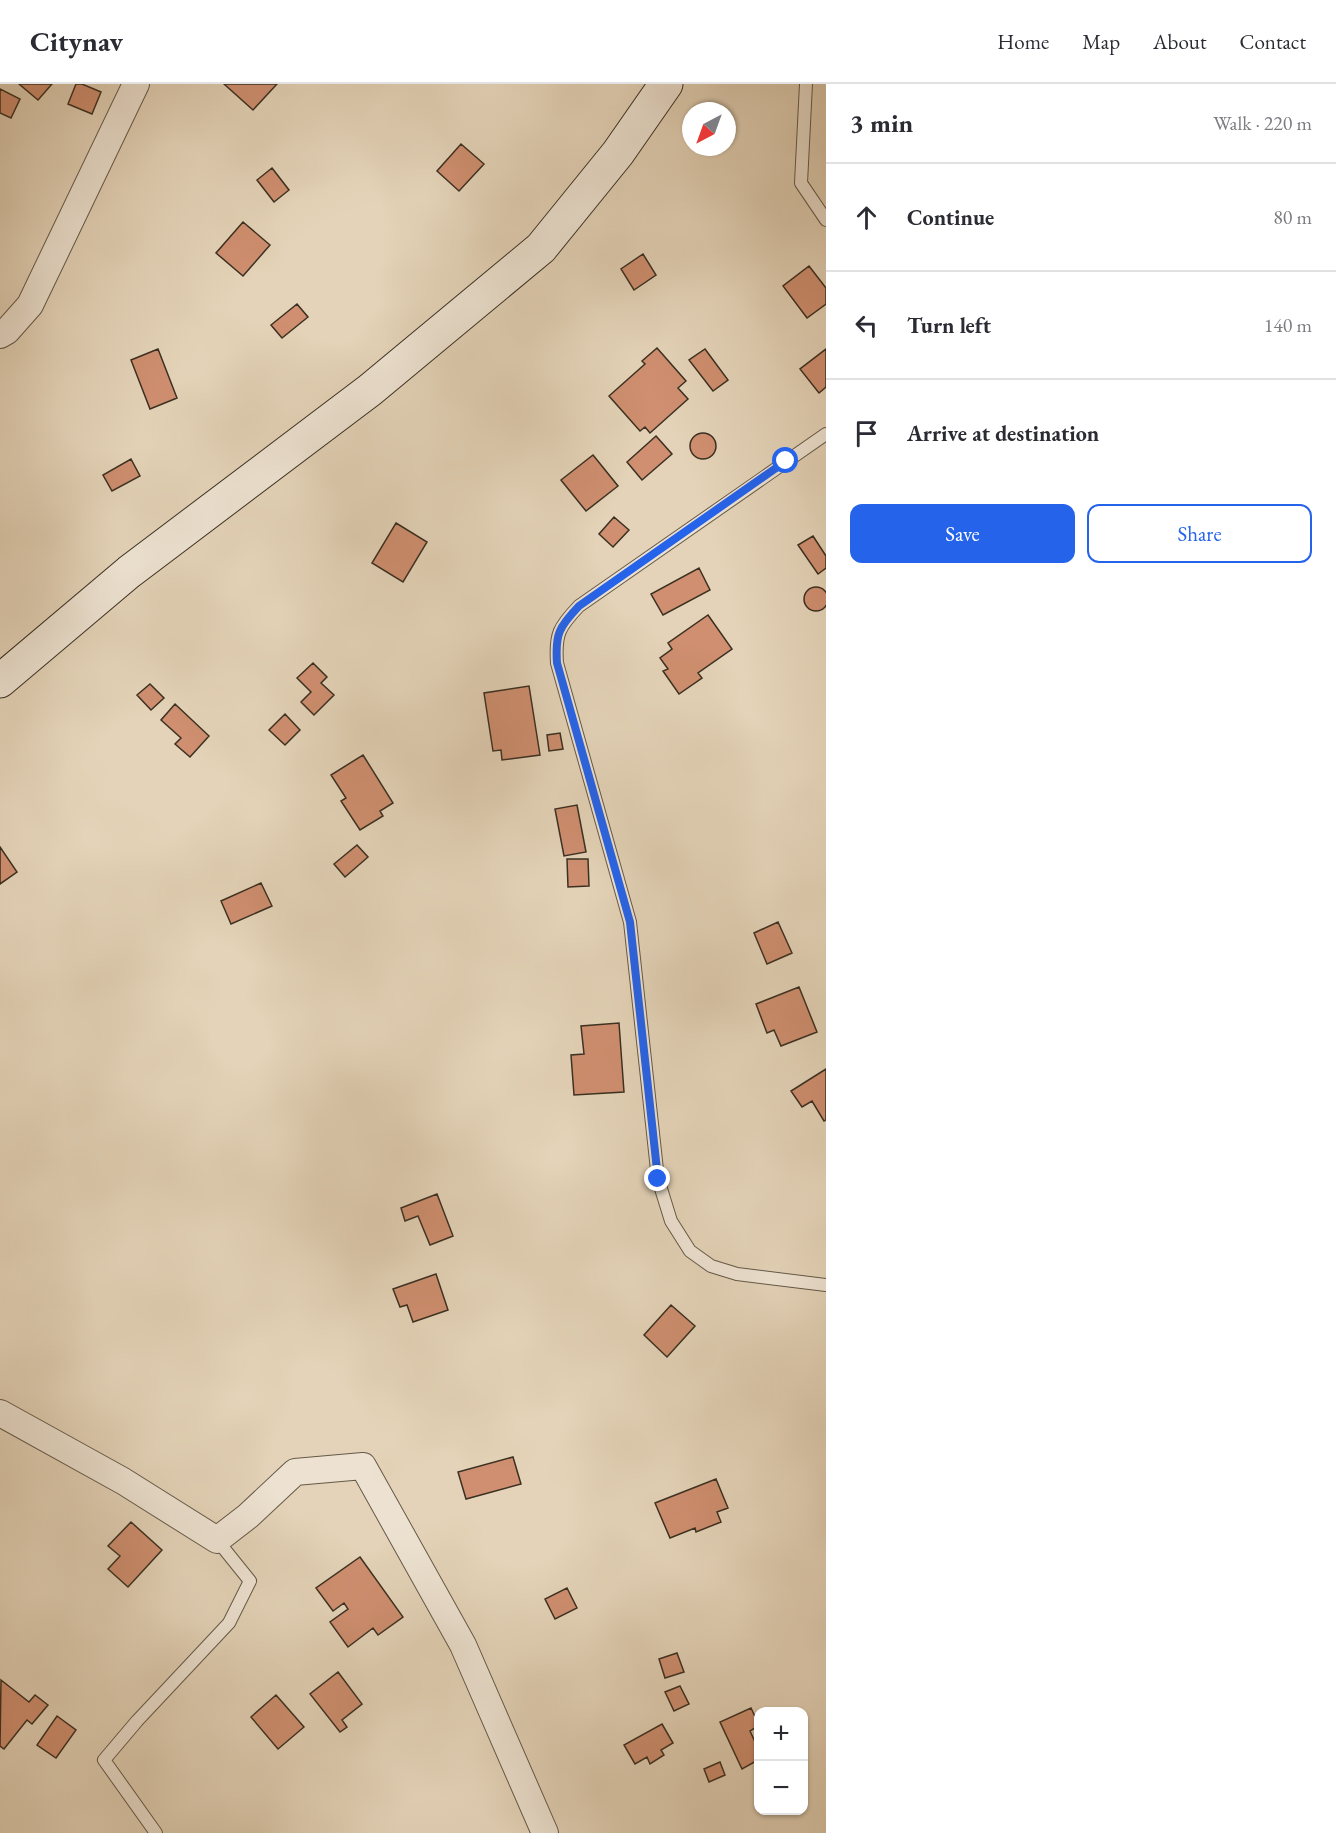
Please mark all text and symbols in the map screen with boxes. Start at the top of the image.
text: Citynav [30,23,123,59]
text: Home [997,28,1049,55]
text: Map [1082,28,1120,55]
text: About [1153,28,1206,55]
text: Contact [1239,28,1306,55]
north arrow [682,102,736,156]
text: 3 min [850,106,913,140]
text: Walk · 220 m [1213,110,1312,136]
icon: ahead [850,201,883,234]
text: Continue [907,203,994,232]
text: 80 m [1273,204,1312,230]
icon: left [850,309,883,342]
text: Turn left [907,311,991,340]
text: 140 m [1264,312,1312,338]
icon: arrive [850,417,883,450]
text: Arrive at destination [907,419,1099,448]
route start [772,447,798,473]
button: Save [850,504,1075,563]
button: Share [1087,504,1312,563]
route end [644,1165,670,1191]
map controls [754,1707,808,1815]
button: + [754,1707,808,1761]
button: − [754,1761,808,1815]

